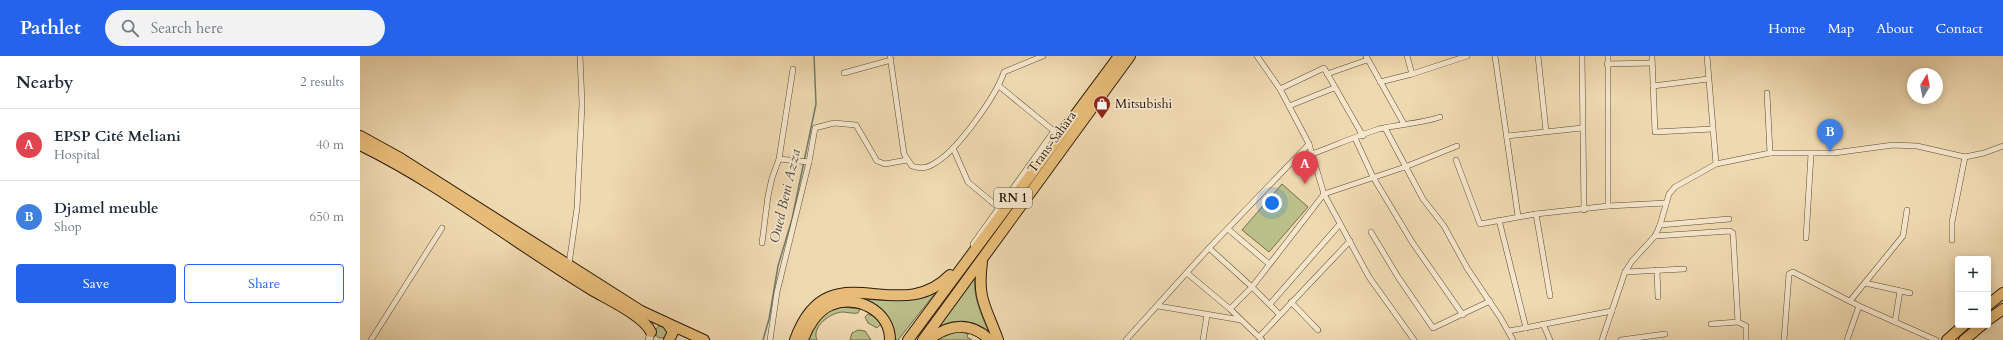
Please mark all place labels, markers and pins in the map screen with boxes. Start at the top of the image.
shop icon: Mitsubishi [1092,94,1112,119]
place label: Mitsubishi [1115,95,1173,113]
pin: B [1817,119,1843,152]
pin: A [1292,151,1318,184]

